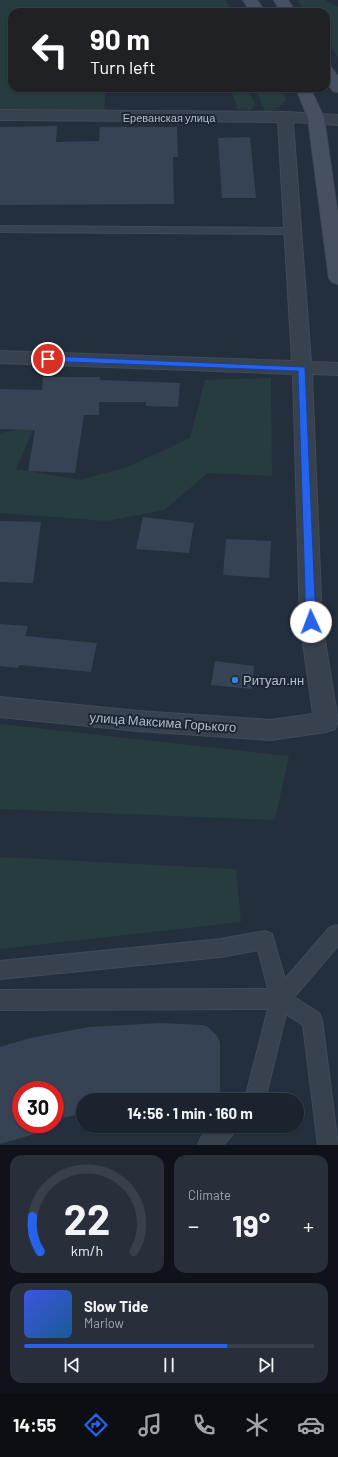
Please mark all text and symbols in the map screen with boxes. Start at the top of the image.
text: 90 m [90,22,150,56]
icon: left [24,24,76,76]
text: Turn left [90,56,156,78]
street label: Ереванская улица [123,111,216,124]
pin [31,342,65,376]
icon: arrive [37,348,59,370]
position arrow [290,601,332,643]
place label: Ритуал.нн [243,672,304,688]
marker: Ритуал.нн [230,675,240,685]
street label: улица Максима Горького [89,709,237,735]
speed limit sign: 30 [12,1081,64,1133]
text: 14:56 · 1 min · 160 m [127,1104,253,1122]
text: Climate [188,1187,231,1203]
text: 22 [64,1193,110,1243]
text: 19° [232,1207,270,1243]
text: − [188,1212,199,1238]
text: + [303,1212,314,1238]
text: km/h [71,1242,103,1259]
text: Slow Tide [84,1297,148,1315]
text: Marlow [84,1315,124,1331]
icon: previous [61,1354,83,1376]
icon: pause [158,1354,180,1376]
icon: next [255,1354,277,1376]
icon: directions [82,1411,110,1439]
icon: music [136,1411,164,1439]
icon: phone [190,1411,218,1439]
icon: climate [243,1411,271,1439]
icon: car [297,1411,325,1439]
text: 14:55 [13,1414,56,1436]

